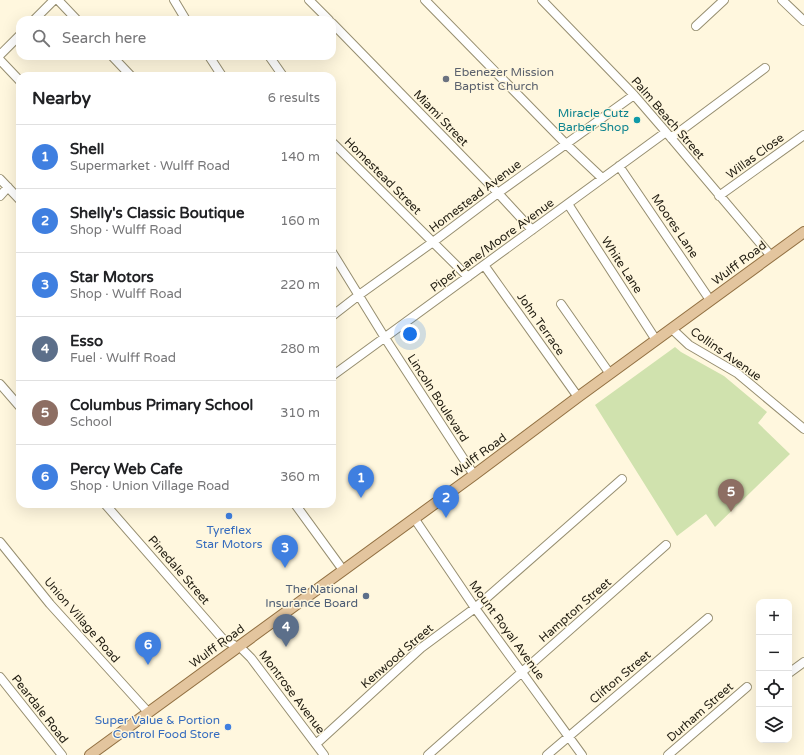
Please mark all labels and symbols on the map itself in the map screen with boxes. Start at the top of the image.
place label: Ebenezer Mission Baptist Church [454,65,554,93]
marker: Ebenezer Mission Baptist Church [441,74,451,84]
street label: Palm Beach Street [628,74,708,162]
street label: Miami Street [411,87,472,149]
place label: Miracle Cutz Barber Shop [558,106,629,134]
marker: Miracle Cutz Barber Shop [632,115,642,125]
street label: Willas Close [723,130,787,182]
street label: Homestead Street [342,135,425,218]
street label: Homestead Avenue [426,157,524,235]
street label: Moores Lane [649,191,702,261]
street label: Piper Lane/Moore Avenue [427,195,557,295]
street label: White Lane [599,234,646,296]
street label: Wulff Road [709,238,769,288]
street label: John Terrace [514,290,568,358]
your location [400,324,420,344]
street label: Collins Avenue [688,324,764,384]
street label: Lincoln Boulevard [404,351,472,445]
street label: Wulff Road [449,430,509,480]
pin: 1 [348,465,374,498]
pin: 5 [718,479,744,512]
pin: 2 [433,485,459,518]
marker: Tyreflex Star Motors [224,511,234,521]
place label: Tyreflex Star Motors [196,523,263,551]
street label: Pinedale Street [145,533,213,608]
pin: 3 [272,535,298,568]
street label: Union Village Road [41,574,123,666]
street label: Hampton Street [536,575,614,645]
street label: Mount Royal Avenue [466,578,548,682]
place label: The National Insurance Board [265,582,358,610]
marker: The National Insurance Board [361,591,371,601]
pin: 4 [273,614,299,647]
street label: Wulff Road [187,621,247,671]
street label: Kenwood Street [358,621,436,691]
pin: 6 [135,632,161,665]
street label: Clifton Street [587,647,654,707]
street label: Montrose Avenue [256,648,328,737]
street label: Peardale Road [9,672,71,746]
street label: Durham Street [664,679,736,745]
place label: Super Value & Portion Control Food Store [95,713,220,741]
marker: Super Value & Portion Control Food Store [223,722,233,732]

